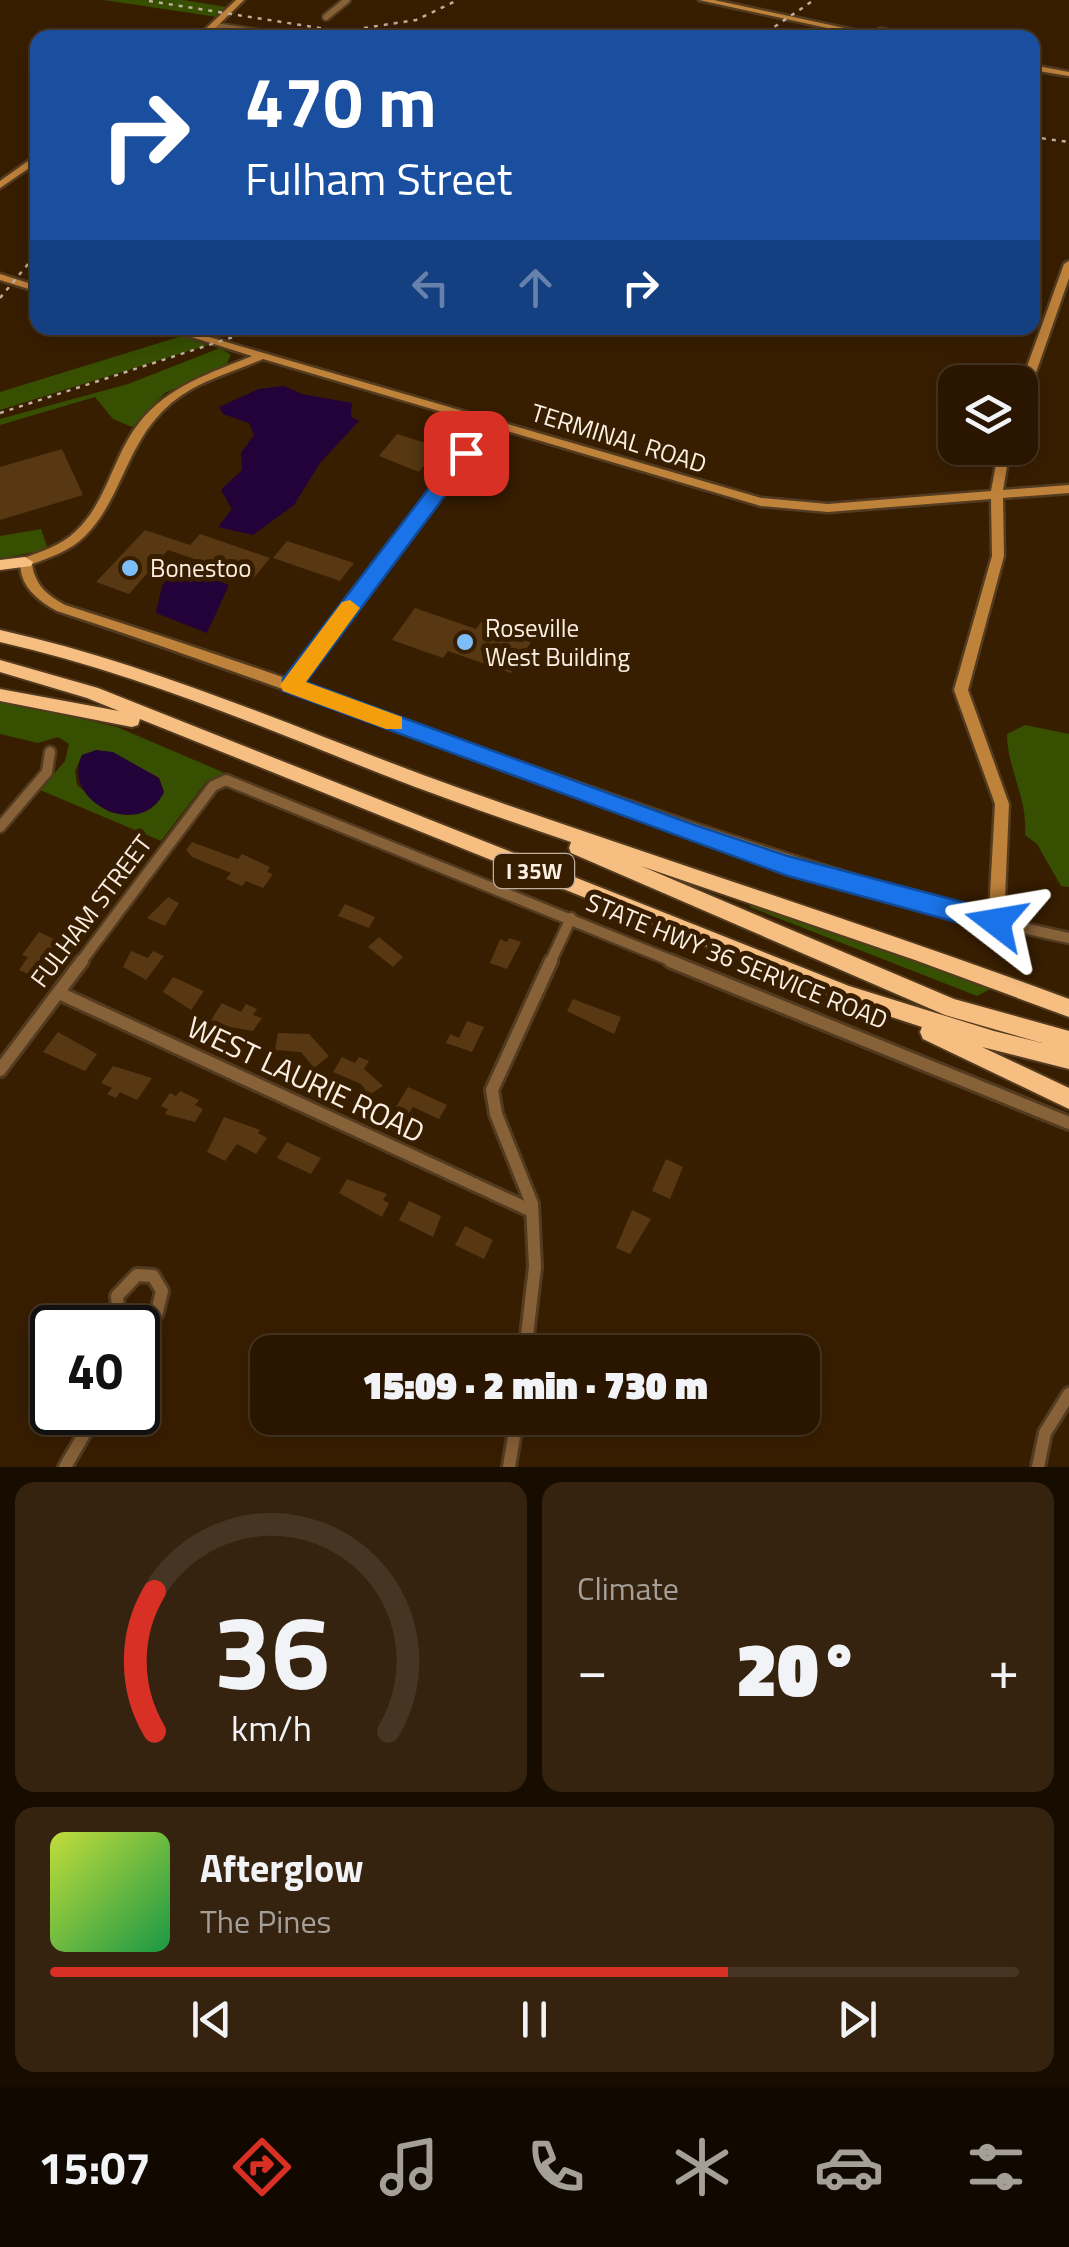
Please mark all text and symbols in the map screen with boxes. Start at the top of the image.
text: 470 m [245,48,437,154]
icon: right [80,70,210,200]
text: Fulham Street [245,144,512,212]
icon: left [403,260,458,315]
icon: ahead [508,260,563,315]
icon: right [613,260,668,315]
map controls [938,365,1038,465]
button: layers [938,365,1038,465]
street label: TERMINAL ROAD [527,393,711,483]
pin [424,411,509,496]
icon: arrive [439,426,494,481]
place label: Bonestoo [150,549,251,587]
marker: Bonestoo [119,557,141,579]
place label: Roseville West Building [485,609,630,676]
marker: Roseville West Building [454,631,476,653]
street label: FULHAM STREET [21,827,161,995]
road number: I 35W [494,854,574,888]
position arrow [944,870,1048,974]
street label: STATE HWY 36 SERVICE ROAD [581,883,893,1039]
street label: WEST LAURIE ROAD [180,1004,432,1154]
speed limit sign: 40 [30,1305,160,1435]
text: 15:09 · 2 min · 730 m [362,1356,708,1414]
text: Climate [577,1564,679,1612]
text: 36 [213,1571,329,1729]
text: 20° [736,1611,860,1725]
text: − [577,1627,608,1710]
text: + [988,1627,1019,1710]
text: km/h [231,1700,311,1755]
text: Afterglow [200,1839,364,1897]
text: The Pines [200,1897,331,1945]
icon: previous [184,1992,239,2047]
icon: pause [507,1992,562,2047]
icon: next [830,1992,885,2047]
icon: directions [227,2132,297,2202]
icon: music [374,2132,444,2202]
icon: phone [521,2132,591,2202]
icon: climate [667,2132,737,2202]
icon: car [814,2132,884,2202]
icon: filters [961,2132,1031,2202]
text: 15:07 [38,2133,151,2201]

